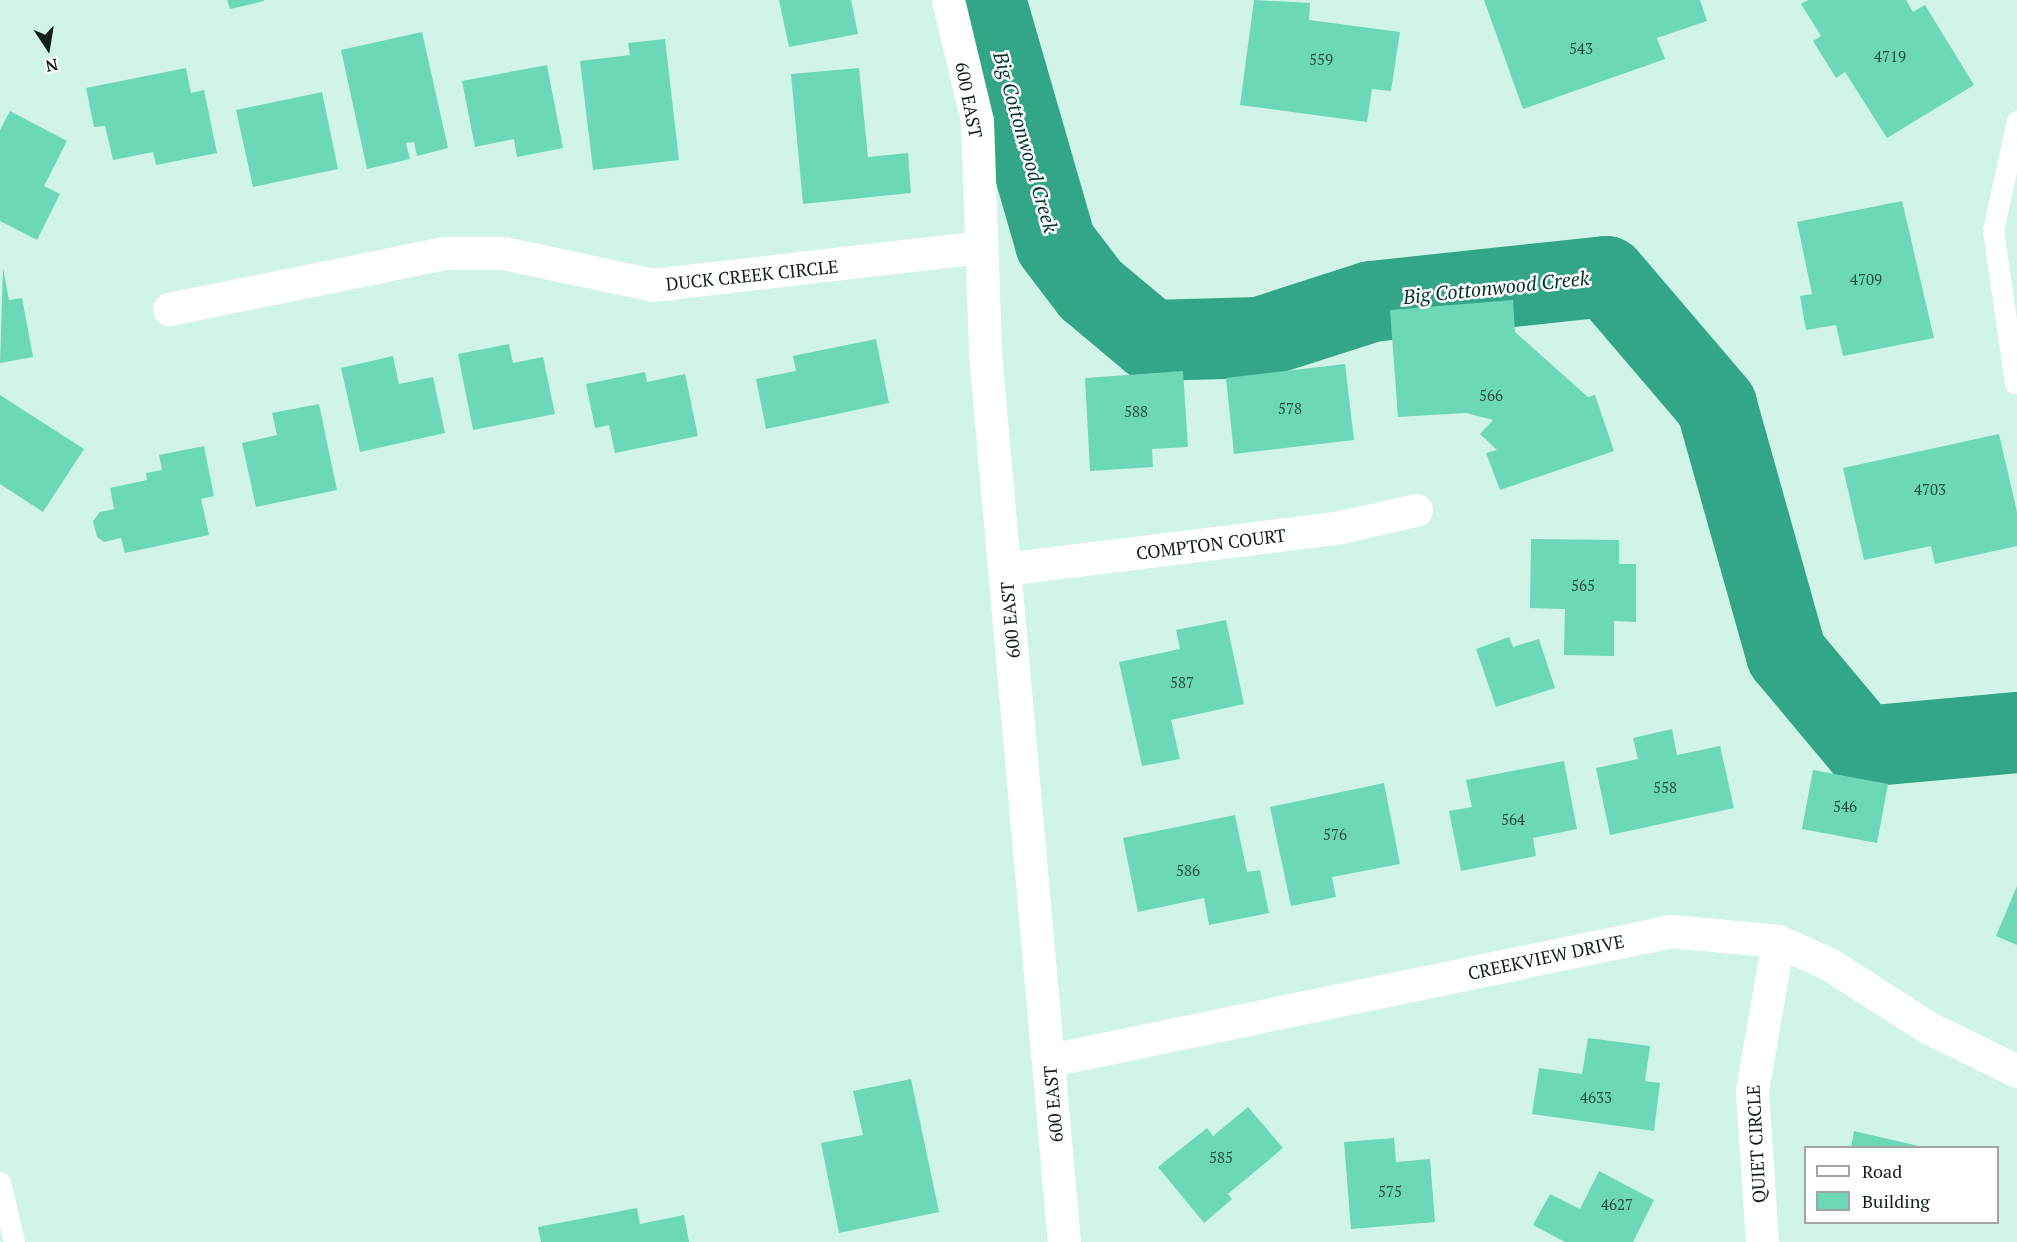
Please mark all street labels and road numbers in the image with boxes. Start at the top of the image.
street label: 600 EAST [951,60,987,140]
street label: DUCK CREEK CIRCLE [665,255,839,295]
street label: COMPTON COURT [1135,524,1287,564]
street label: 600 EAST [996,581,1024,659]
street label: CREEKVIEW DRIVE [1466,930,1626,984]
street label: 600 EAST [1039,1065,1067,1143]
street label: QUIET CIRCLE [1742,1084,1770,1204]

